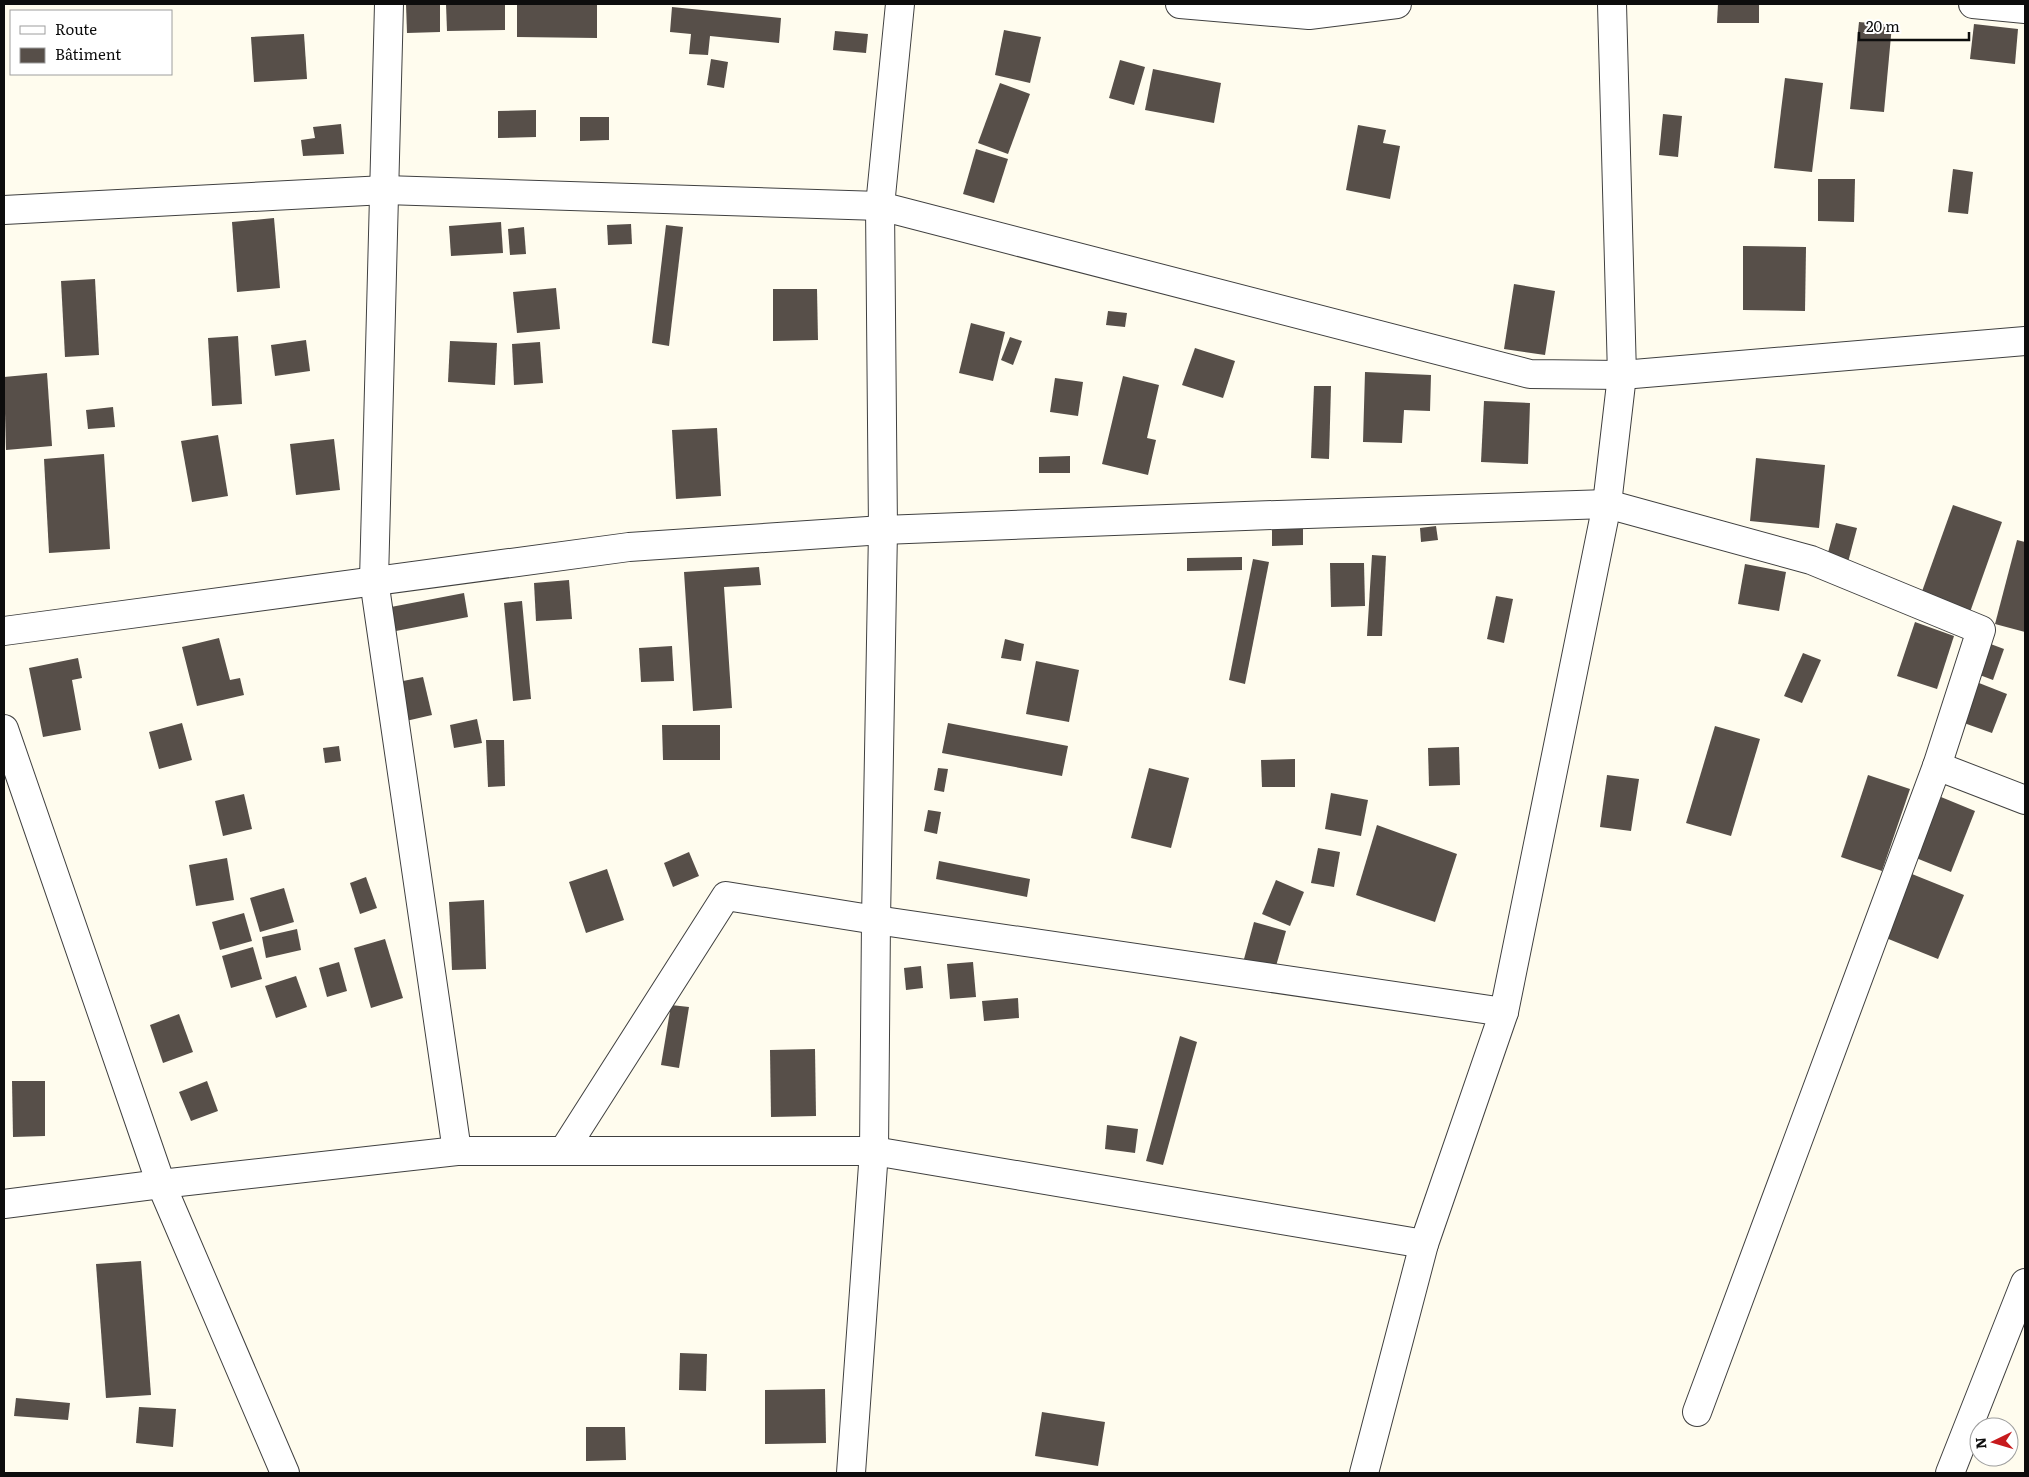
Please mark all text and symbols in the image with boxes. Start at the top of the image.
legend [10,10,172,75]
scale bar [1859,10,1969,42]
text: 20 m [1866,14,1900,37]
text: Route [55,17,97,40]
text: Bâtiment [55,42,121,65]
north arrow [1969,1417,2019,1467]
text: N [1970,1436,1991,1450]

